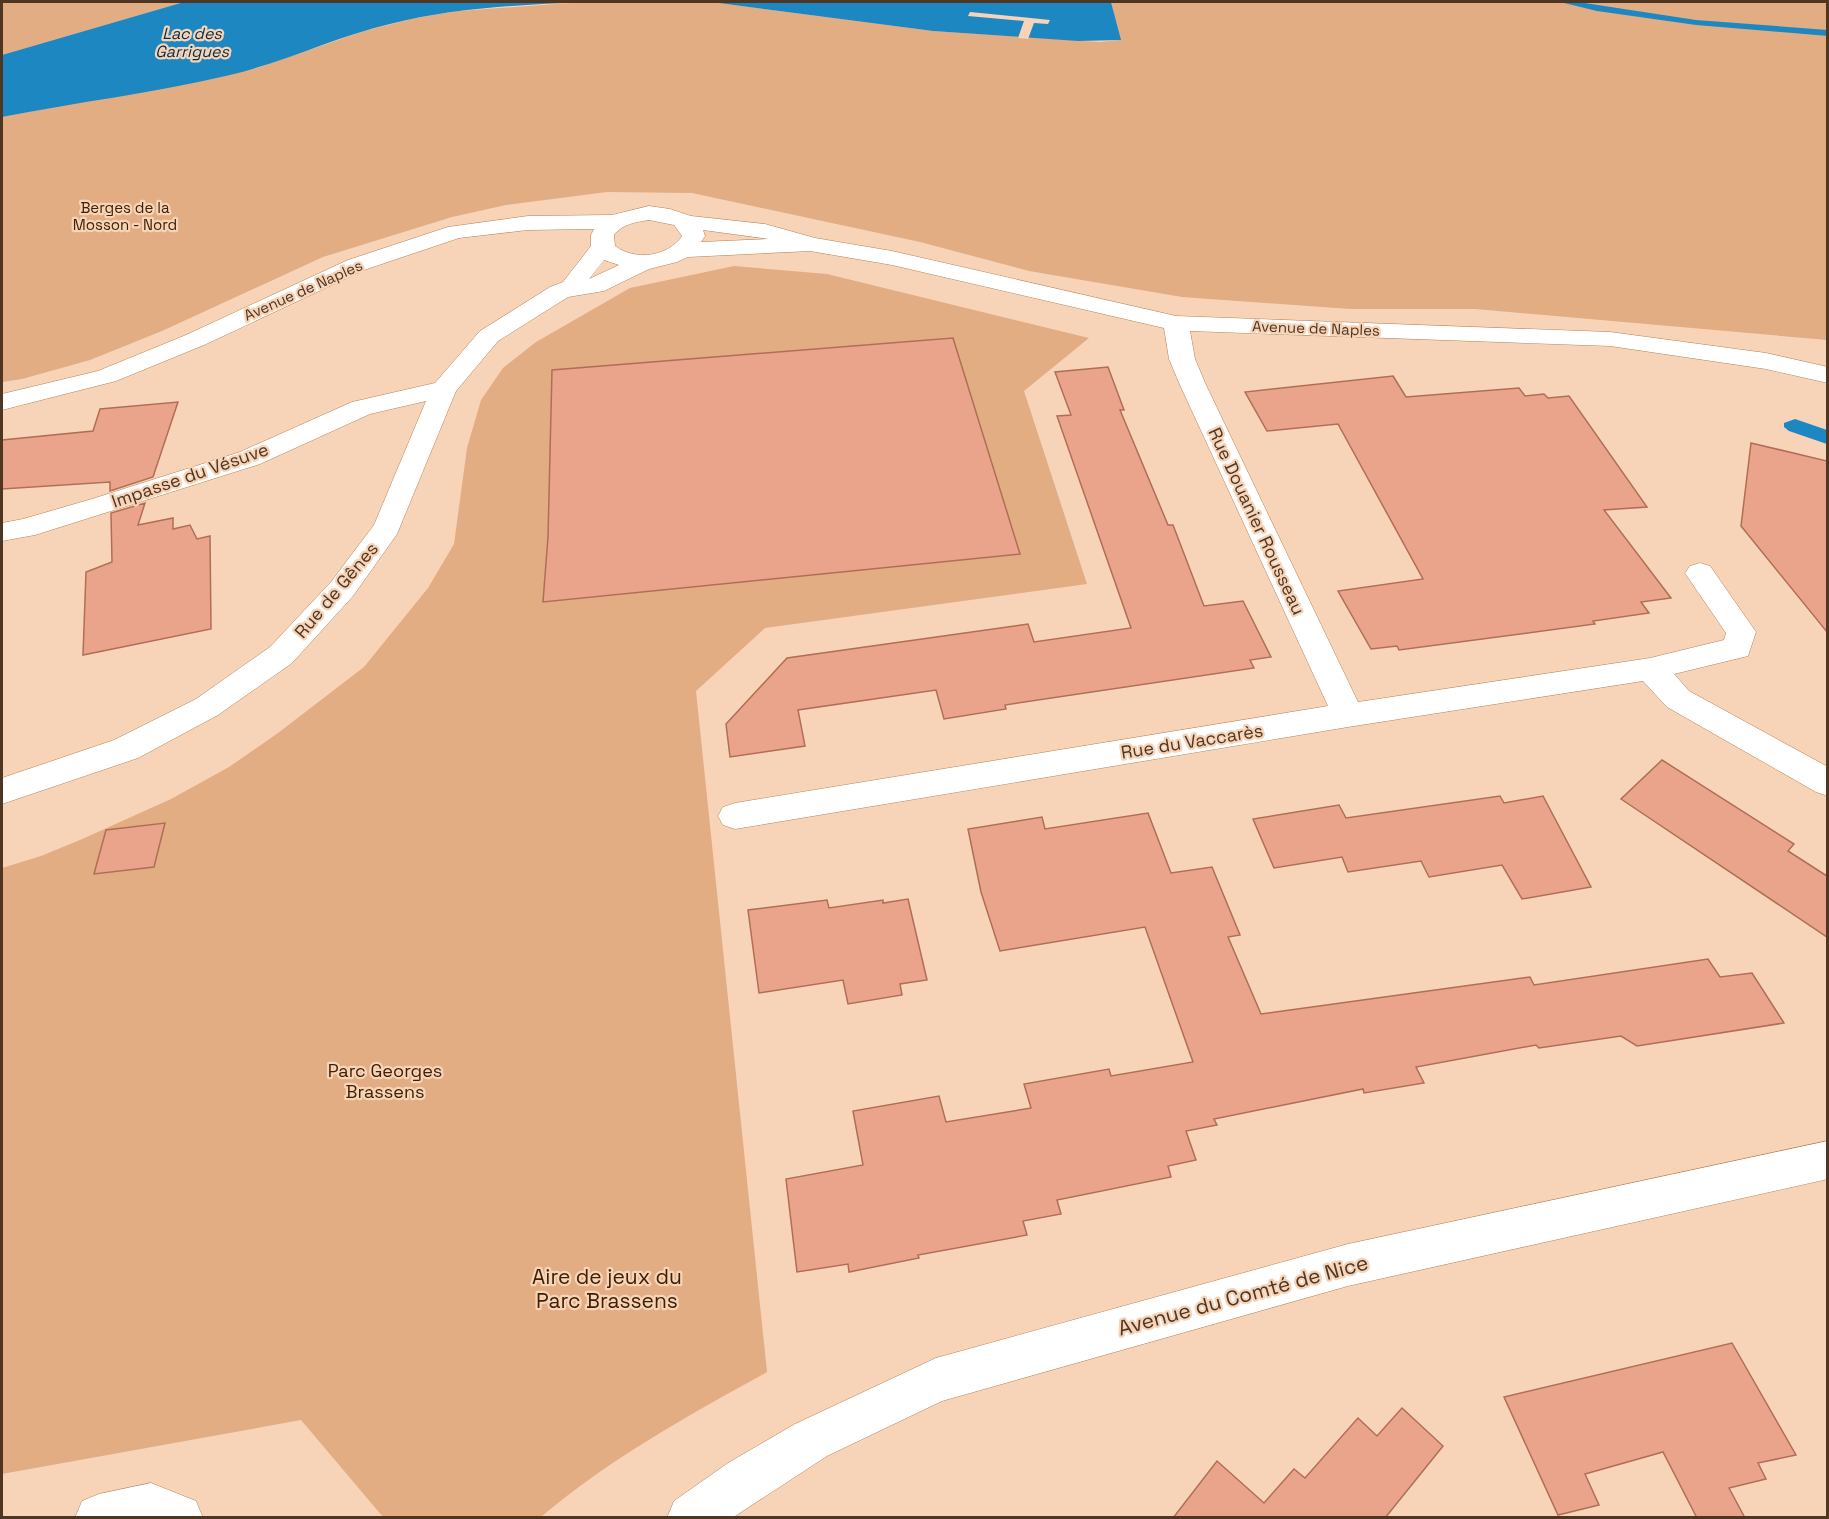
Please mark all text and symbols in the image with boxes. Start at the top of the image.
water label: Lac des Garrigues [155,23,229,62]
park label: Berges de la Mosson - Nord [73,198,177,234]
street label: Avenue de Naples [241,255,365,325]
street label: Avenue de Naples [1252,316,1380,340]
street label: Rue Douanier Rousseau [1204,424,1310,618]
street label: Impasse du Vésuve [108,437,272,513]
street label: Rue de Gênes [289,537,383,643]
street label: Rue du Vaccarès [1119,718,1265,764]
park label: Parc Georges Brassens [328,1059,442,1103]
street label: Avenue du Comté de Nice [1115,1249,1371,1341]
park label: Aire de jeux du Parc Brassens [532,1263,682,1314]

